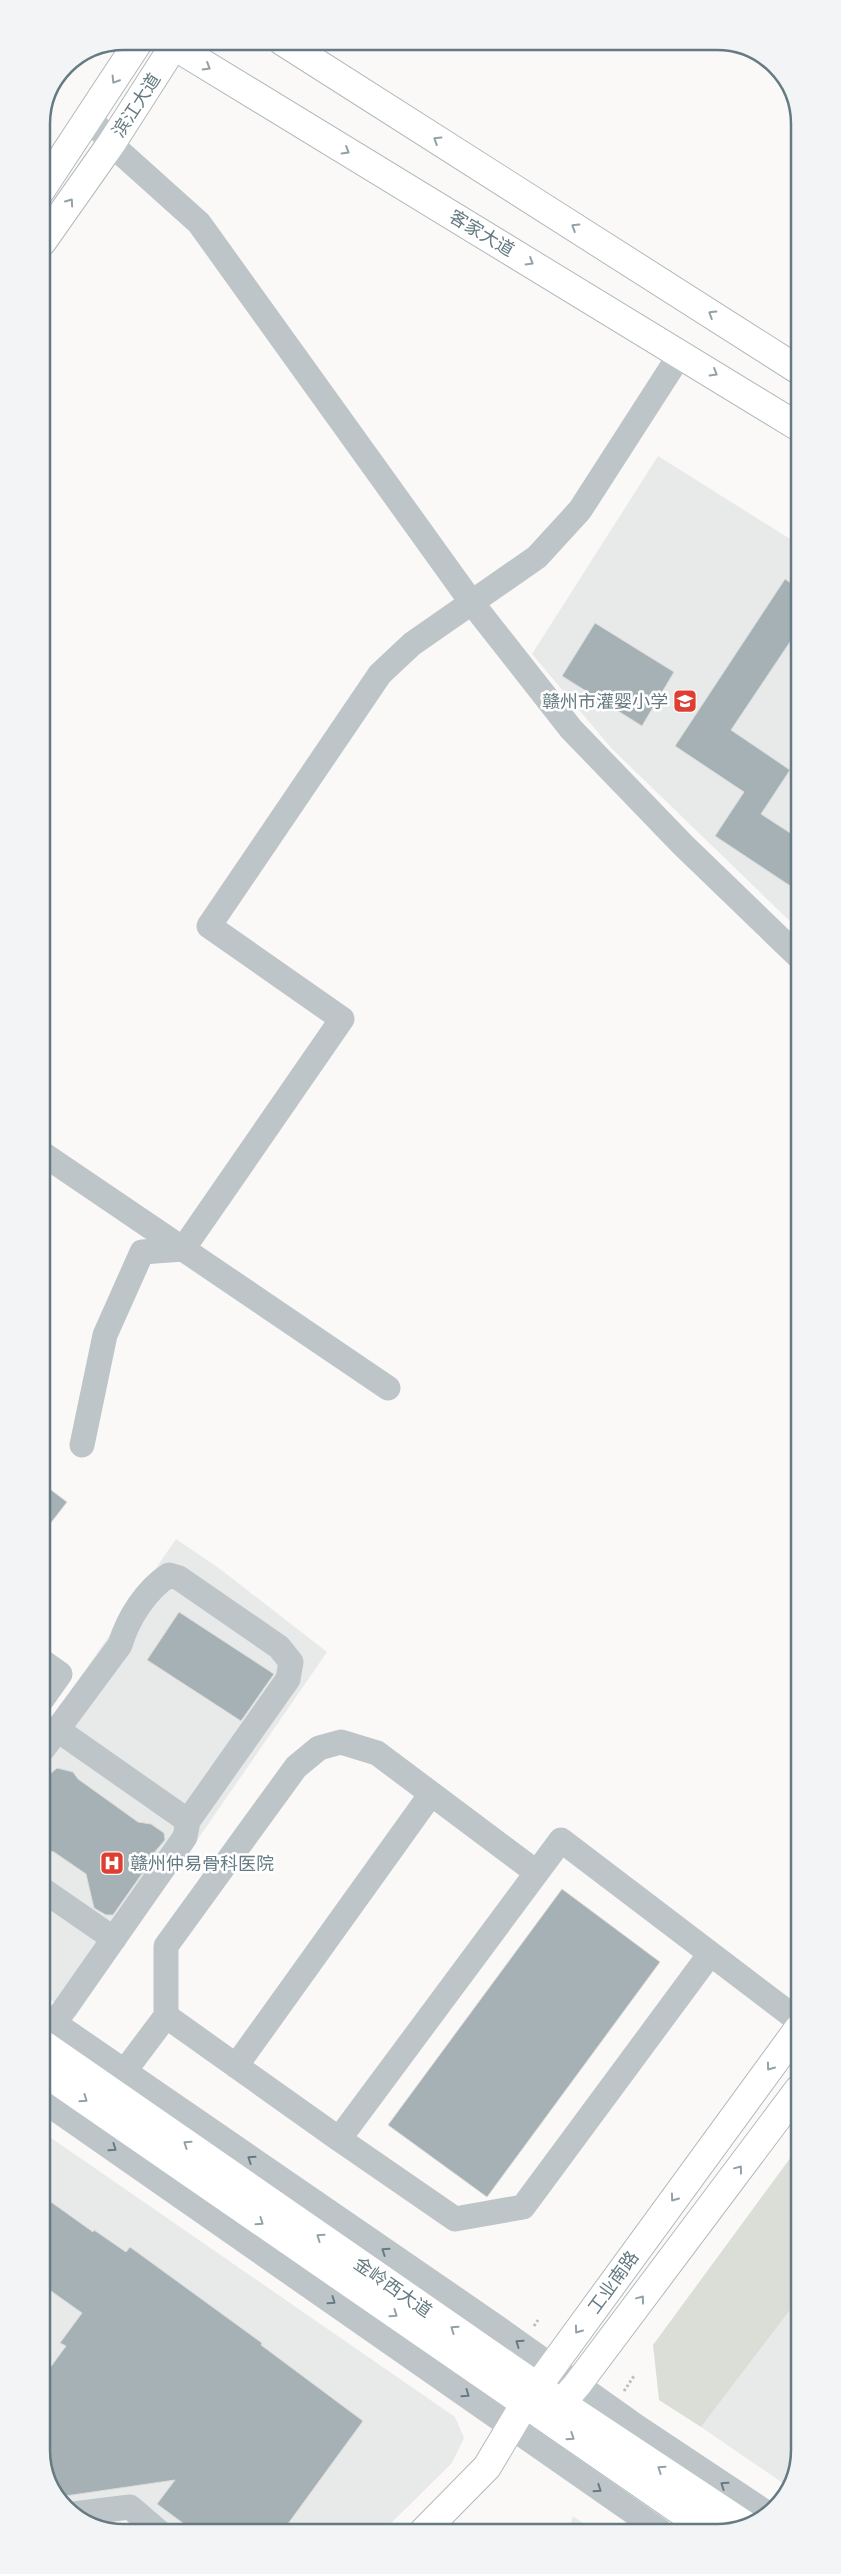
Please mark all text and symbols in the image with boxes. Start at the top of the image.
one-way arrow [202,60,211,70]
street label: 滨江大道 [108,69,164,141]
one-way arrow [111,74,121,83]
one-way arrow [434,137,443,147]
one-way arrow [341,144,350,154]
one-way arrow [64,199,73,208]
street label: 客家大道 [446,205,518,261]
one-way arrow [571,224,580,234]
one-way arrow [525,255,534,265]
one-way arrow [708,311,717,321]
one-way arrow [709,367,718,377]
school or university icon: 赣州市灌婴小学 [672,688,698,714]
place label: 赣州市灌婴小学 [542,691,668,712]
hospital icon: 赣州仲易骨科医院 [99,1850,125,1876]
place label: 赣州仲易骨科医院 [130,1853,274,1874]
one-way arrow [768,2061,776,2070]
one-way arrow [78,2093,87,2102]
one-way arrow [183,2141,192,2150]
one-way arrow [107,2142,117,2151]
one-way arrow [247,2156,257,2165]
one-way arrow [733,2166,741,2175]
one-way arrow [671,2193,681,2202]
one-way arrow [255,2216,264,2225]
one-way arrow [316,2234,326,2243]
street label: 工业南路 [583,2247,643,2317]
one-way arrow [381,2248,391,2257]
street label: 金岭西大道 [350,2253,436,2321]
one-way arrow [327,2295,336,2304]
one-way arrow [636,2296,644,2305]
one-way arrow [388,2308,398,2317]
one-way arrow [575,2324,585,2333]
one-way arrow [450,2326,460,2335]
one-way arrow [515,2340,525,2349]
one-way arrow [460,2388,470,2397]
one-way arrow [565,2431,574,2440]
one-way arrow [657,2466,667,2475]
one-way arrow [721,2482,730,2491]
one-way arrow [592,2483,601,2492]

